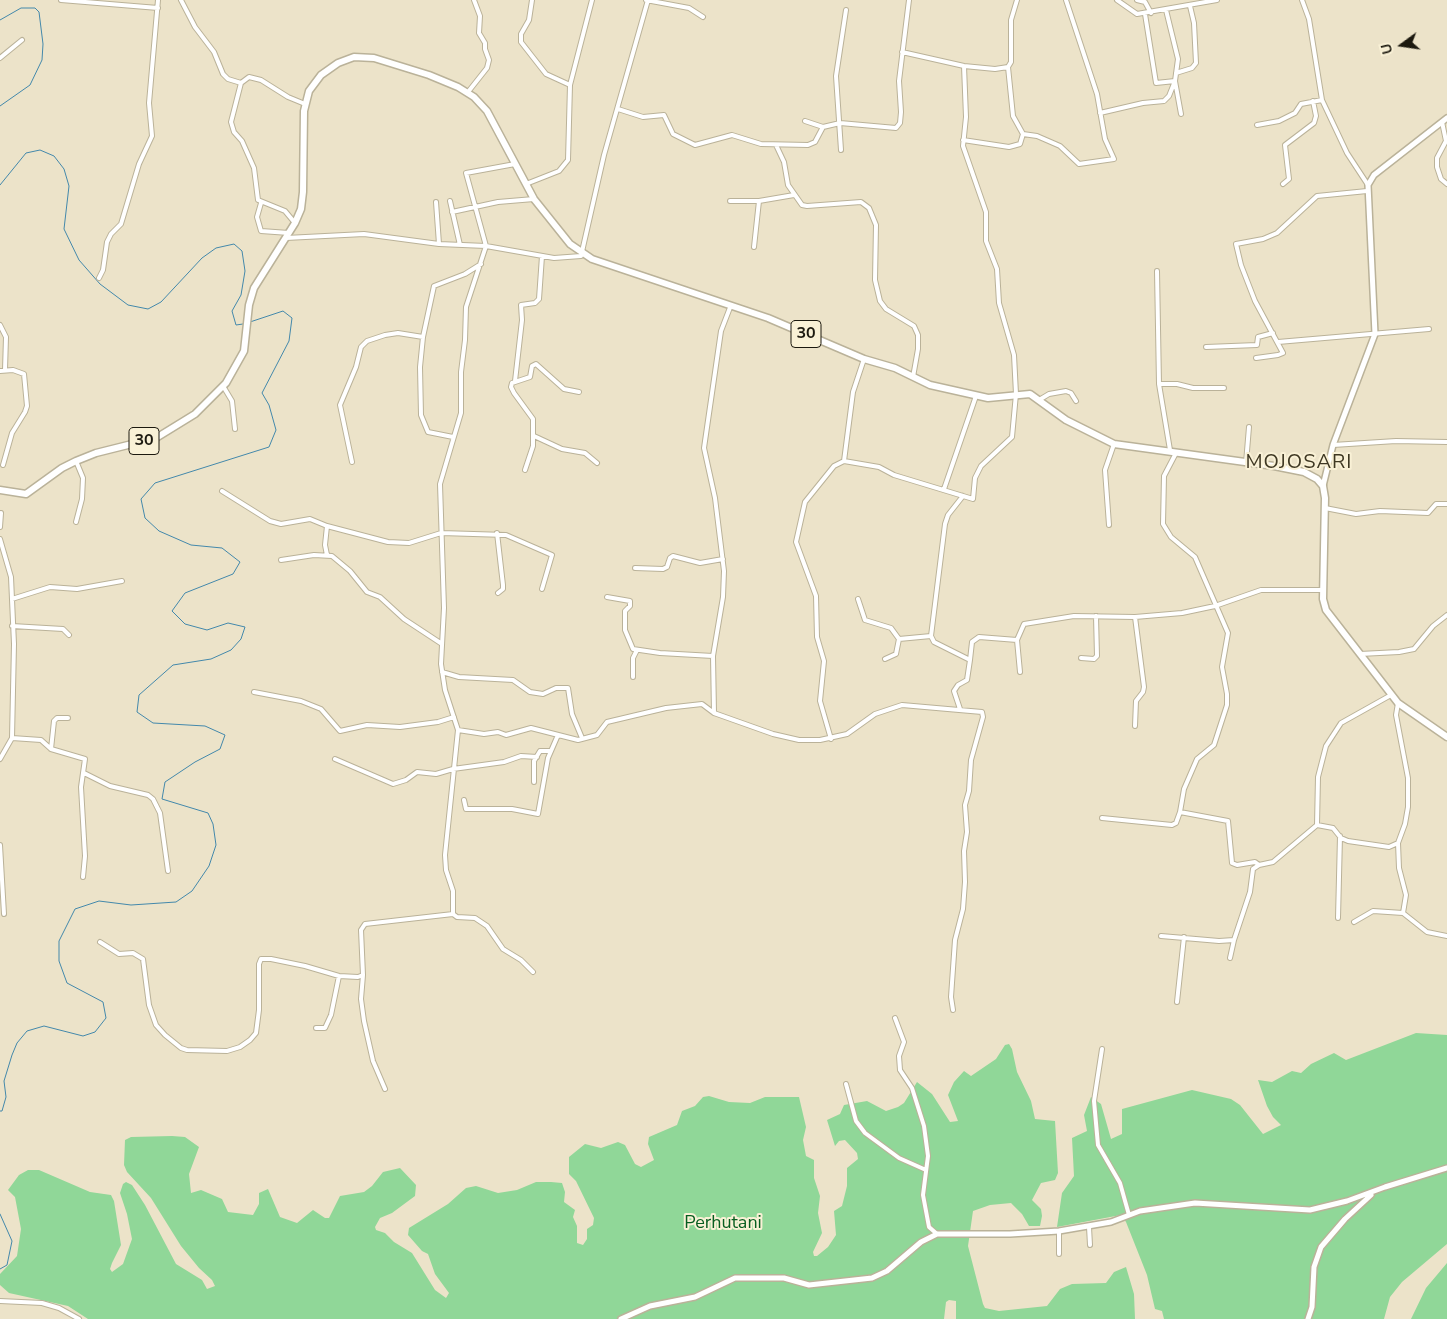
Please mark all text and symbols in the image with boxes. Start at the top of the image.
north arrow [1377,20,1427,70]
text: U [1376,41,1397,56]
road number: 30 [791,320,821,348]
road number: 30 [129,428,159,454]
district label: MOJOSARI [1245,451,1353,475]
park label: Perhutani [684,1213,762,1235]

